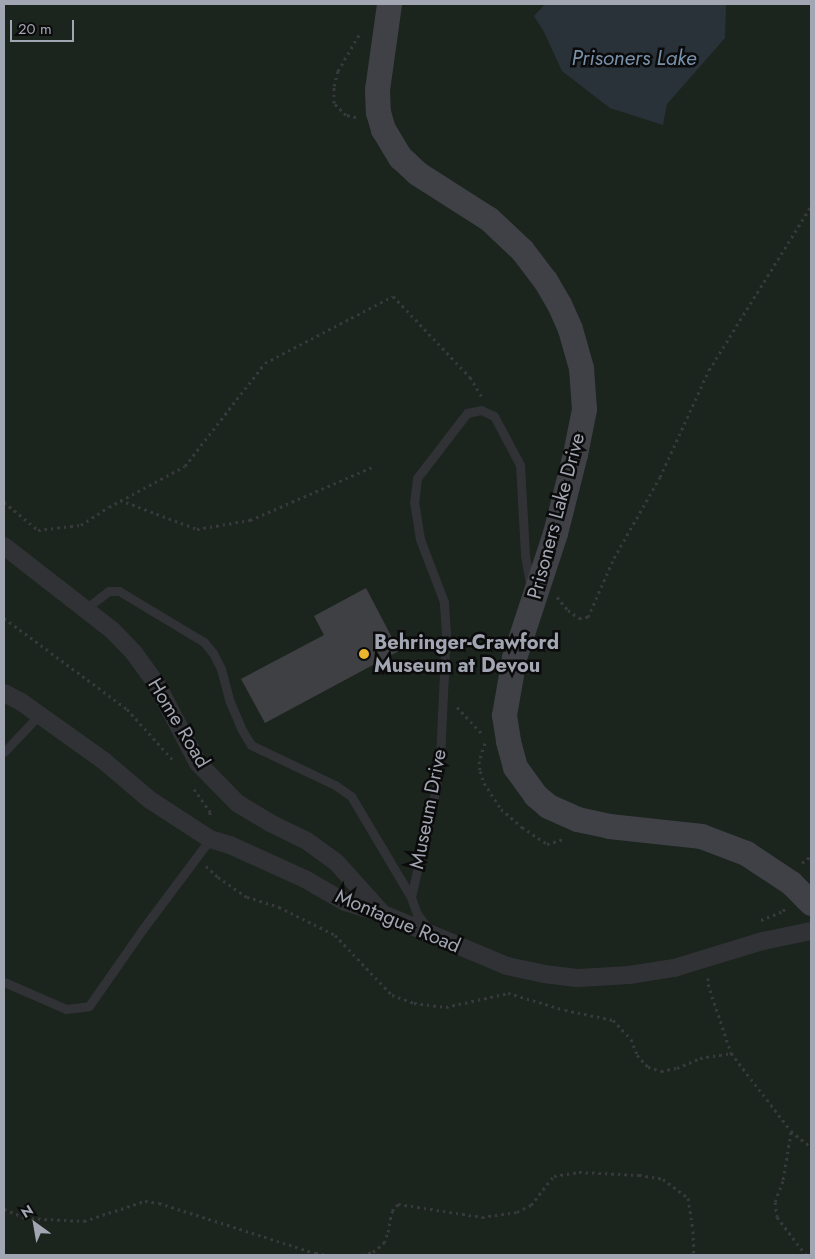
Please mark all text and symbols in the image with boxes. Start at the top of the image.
scale bar [12,10,76,42]
text: 20 m [18,18,52,40]
water label: Prisoners Lake [571,45,697,71]
street label: Prisoners Lake Drive [522,430,590,602]
place label: Behringer-Crawford Museum at Devou [374,630,559,677]
marker: Behringer-Crawford Museum at Devou [358,648,370,660]
street label: Home Road [143,674,215,772]
street label: Museum Drive [405,747,451,871]
street label: Montague Road [332,884,464,958]
north arrow [10,1199,60,1249]
text: N [17,1200,37,1223]

